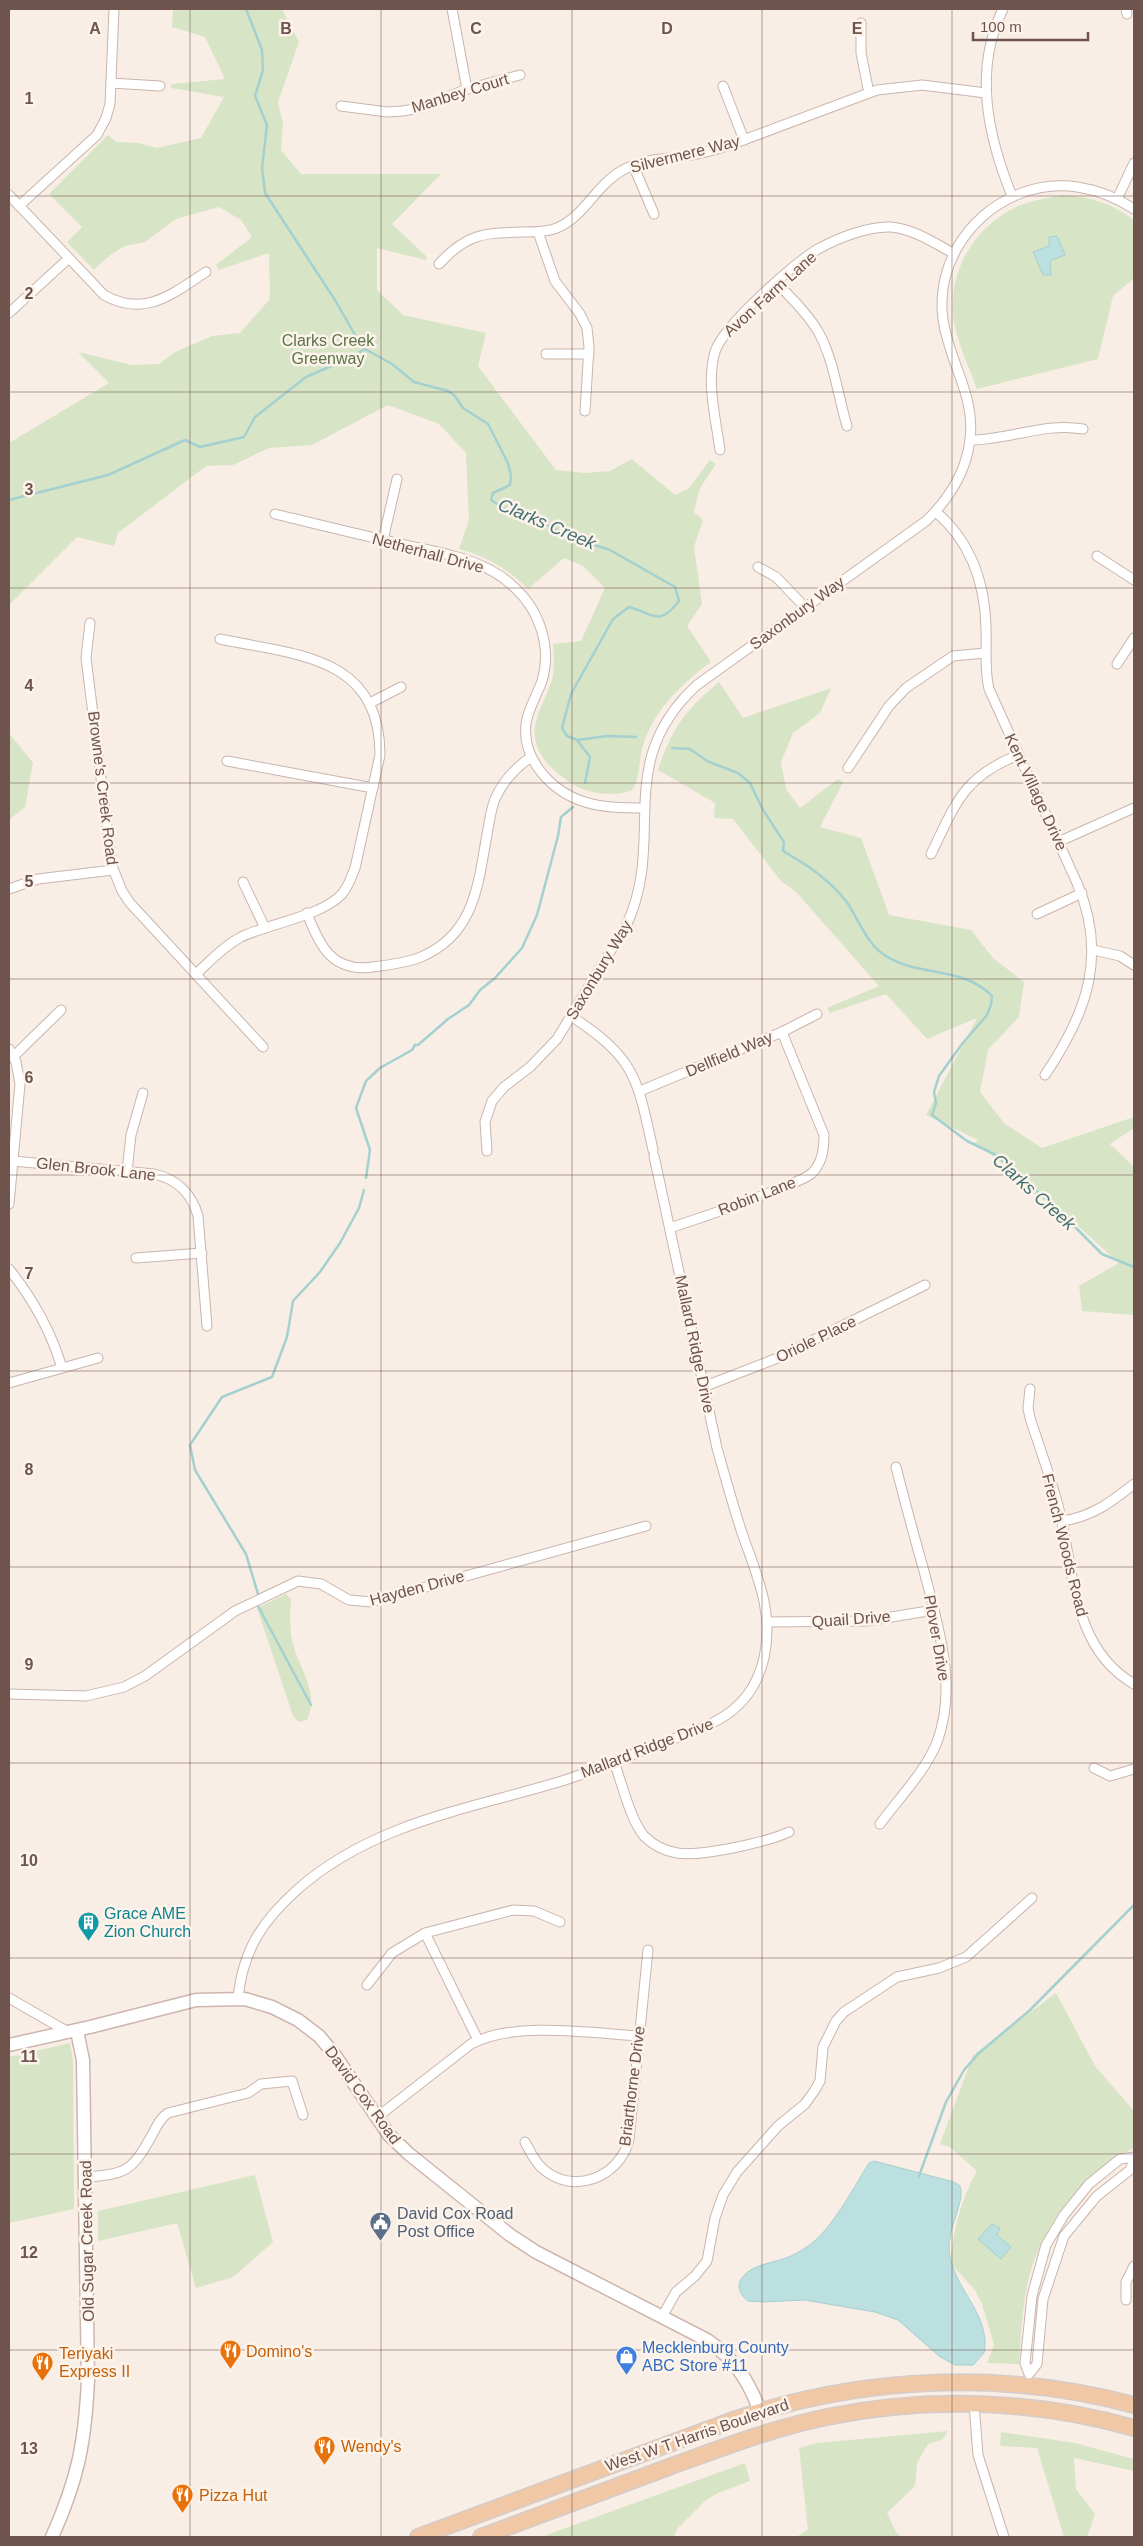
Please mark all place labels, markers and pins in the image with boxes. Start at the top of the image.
place label: Grace AME Zion Church [104,1905,191,1940]
building icon: Grace AME Zion Church [76,1910,100,1941]
place label: David Cox Road Post Office [397,2205,514,2240]
public building icon: David Cox Road Post Office [369,2210,393,2241]
restaurant icon: Domino's [218,2339,242,2370]
place label: Mecklenburg County ABC Store #11 [642,2339,789,2374]
place label: Domino's [246,2343,312,2360]
shop icon: Mecklenburg County ABC Store #11 [614,2344,638,2375]
place label: Teriyaki Express II [59,2345,130,2380]
restaurant icon: Teriyaki Express II [31,2350,55,2381]
restaurant icon: Wendy's [313,2434,337,2465]
place label: Wendy's [341,2438,402,2455]
restaurant icon: Pizza Hut [171,2483,195,2514]
place label: Pizza Hut [199,2487,268,2504]

